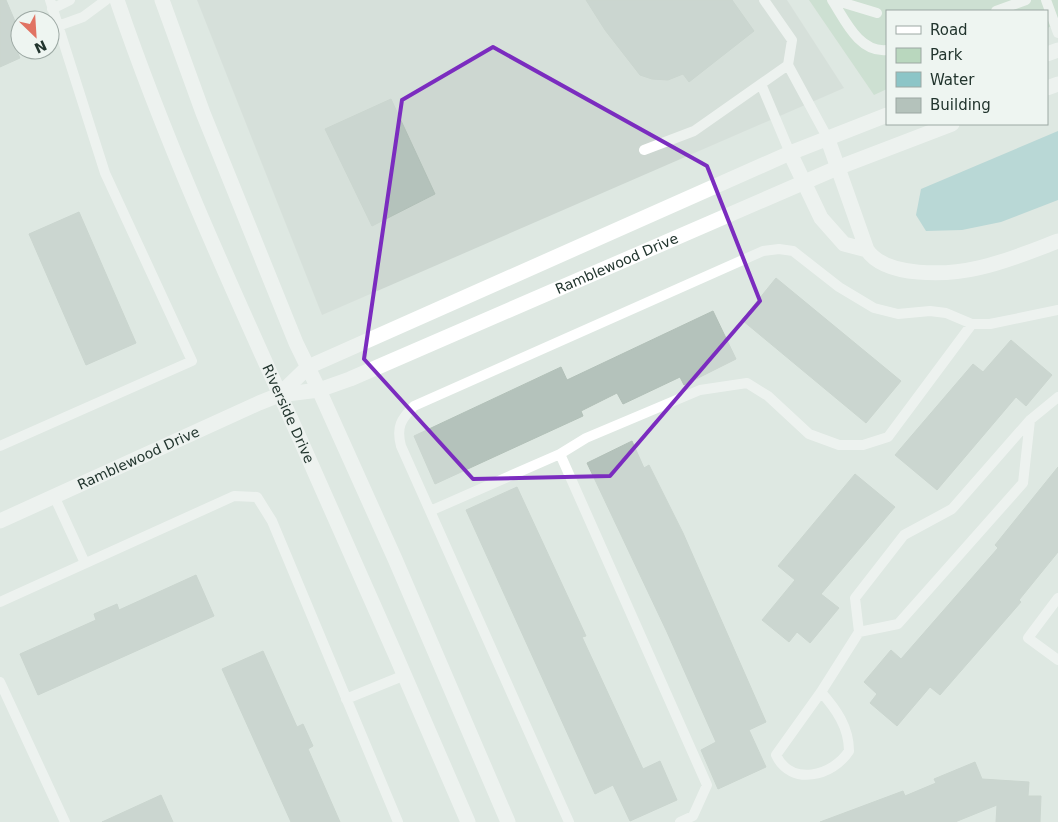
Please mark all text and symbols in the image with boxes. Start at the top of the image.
north arrow [10,10,60,60]
legend [886,10,1048,125]
text: Road [930,21,968,39]
text: N [32,37,49,57]
text: Park [930,46,963,64]
text: Water [930,71,975,89]
text: Building [930,96,991,114]
street label: Ramblewood Drive [553,230,681,297]
street label: Riverside Drive [259,362,318,466]
street label: Ramblewood Drive [75,423,202,493]

